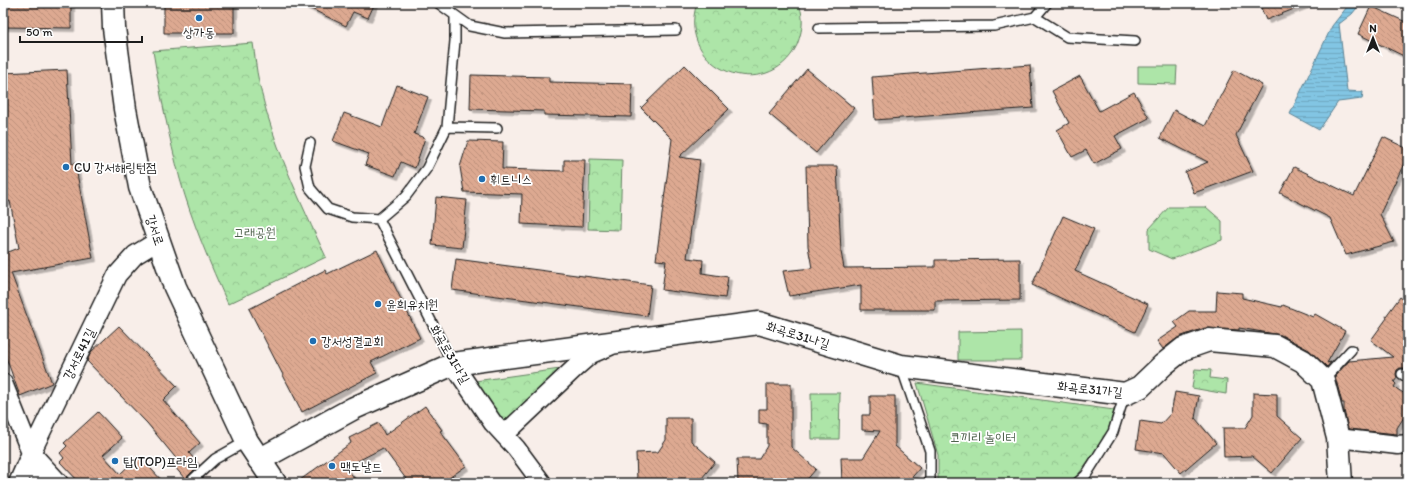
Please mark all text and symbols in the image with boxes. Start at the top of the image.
marker: 상가동 [194,13,204,23]
scale bar [20,18,142,44]
north arrow [1353,18,1393,58]
text: N [1369,22,1377,35]
text: 50 m [26,25,52,39]
place label: 상가동 [183,25,215,40]
place label: CU 강서해링턴점 [74,160,157,175]
marker: CU 강서해링턴점 [61,162,71,172]
place label: 휘트니스 [490,172,532,187]
marker: 휘트니스 [477,174,487,184]
street label: 강서로 [143,213,167,247]
park label: 고래공원 [234,225,276,240]
place label: 윤희유치원 [386,297,438,312]
marker: 윤희유치원 [373,299,383,309]
street label: 화곡로31나길 [765,318,831,352]
street label: 화곡로31다길 [427,322,473,386]
street label: 강서로41길 [60,326,98,382]
place label: 강서성결교회 [321,334,384,349]
marker: 강서성결교회 [308,336,318,346]
street label: 화곡로31가길 [1057,378,1123,400]
park label: 코끼리 놀이터 [950,430,1016,445]
place label: 탑(TOP)프라임 [123,454,197,469]
marker: 탑(TOP)프라임 [110,456,120,466]
place label: 맥도날드 [340,459,382,474]
marker: 맥도날드 [327,461,337,471]

